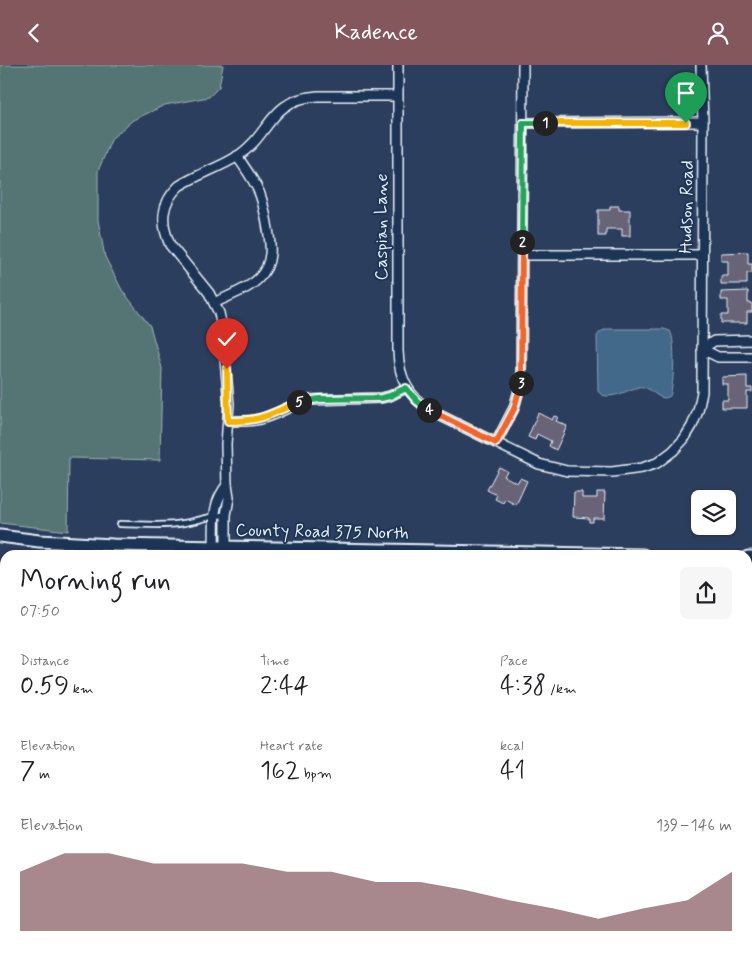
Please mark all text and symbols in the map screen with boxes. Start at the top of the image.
icon: back [20,19,48,47]
text: Kadence [334,19,418,47]
icon: person [704,19,732,47]
pin [665,72,707,123]
icon: arrive [672,79,700,107]
pin: 1 [532,111,558,135]
text: 1 [542,114,549,132]
street label: Hudson Road [674,160,700,254]
street label: Caspian Lane [370,173,394,281]
pin: 2 [510,229,534,255]
text: 2 [519,233,526,251]
pin [206,318,248,369]
icon: check [213,325,241,353]
pin: 3 [508,371,534,395]
text: 3 [518,374,525,392]
pin: 5 [286,389,312,415]
text: 5 [295,393,304,411]
pin: 4 [416,397,442,423]
text: 4 [425,401,434,419]
map controls [691,490,736,535]
button: layers [691,490,736,535]
street label: County Road 375 North [235,518,409,546]
text: Morning run [20,563,171,600]
button: share [680,567,732,619]
text: 07:50 [20,601,60,622]
text: Distance [20,652,69,670]
text: Time [260,652,289,670]
text: Pace [500,652,528,670]
text: 0.59 [20,670,69,703]
text: 2:44 [260,670,309,703]
text: 4:38 [500,670,546,703]
text: km [69,680,93,698]
text: /km [546,680,577,698]
text: Elevation [20,737,75,755]
text: Heart rate [260,737,323,755]
text: kcal [500,737,524,755]
text: 7 [20,755,35,788]
text: 162 [260,755,300,788]
text: 41 [500,755,525,788]
text: m [35,765,50,783]
text: bpm [300,765,332,783]
text: Elevation [20,815,83,836]
text: 139–146 m [656,815,732,836]

